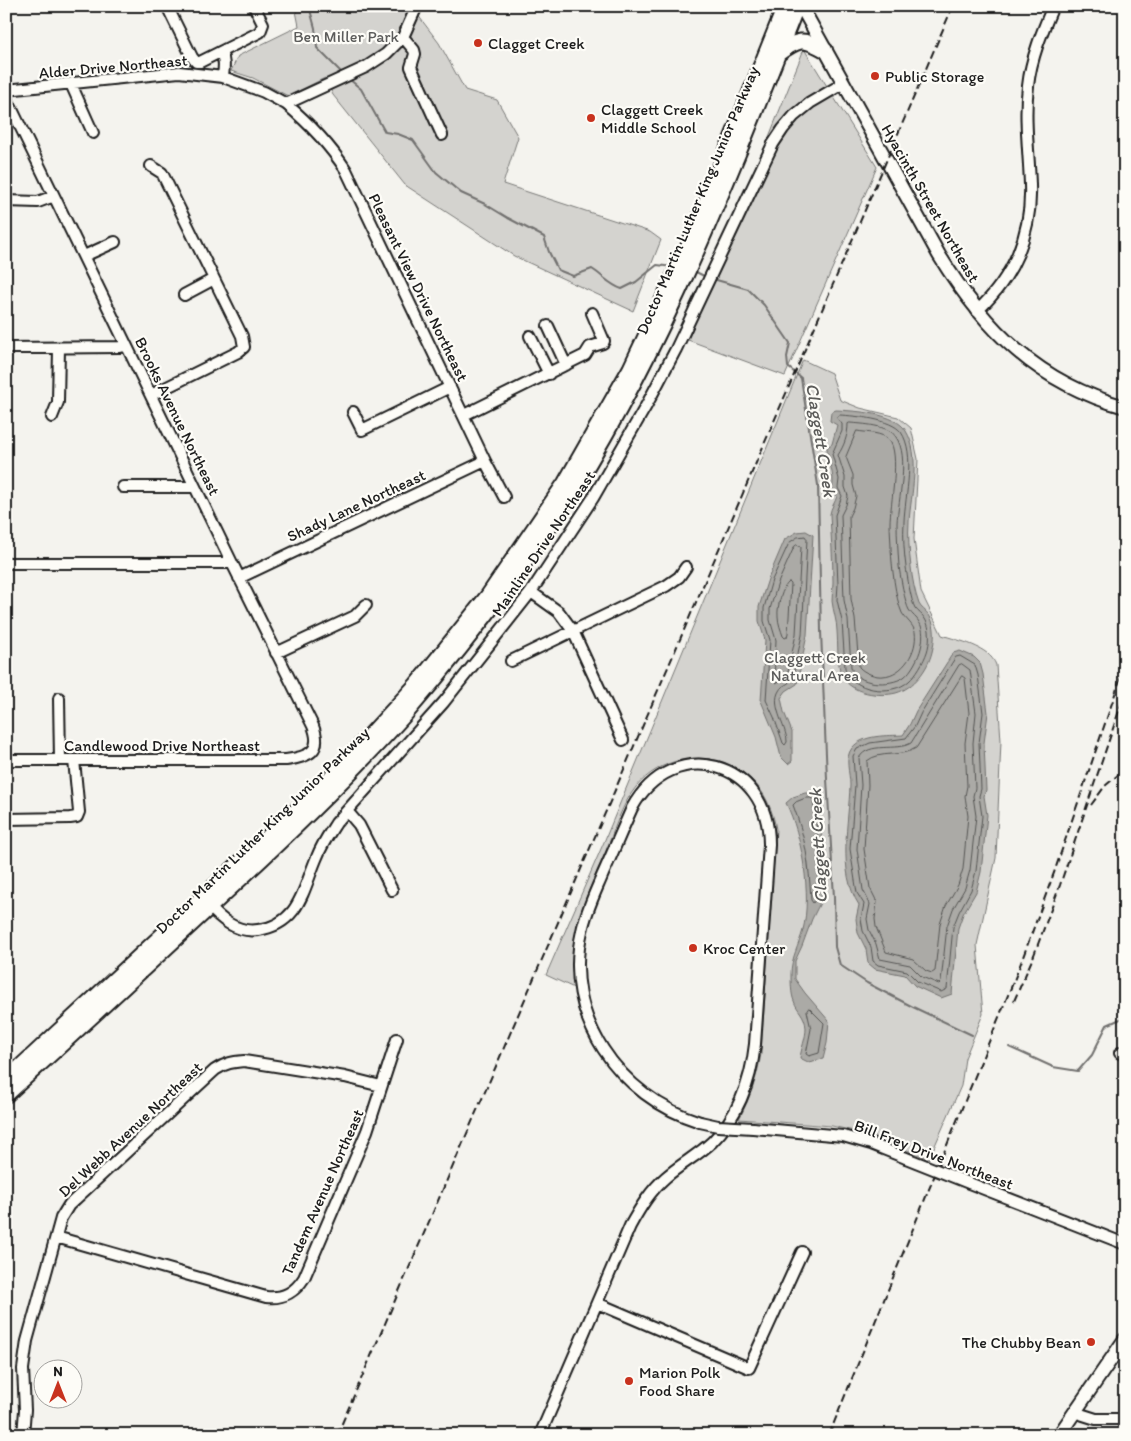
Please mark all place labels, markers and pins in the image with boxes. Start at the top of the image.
place label: Clagget Creek [488,34,585,53]
marker: Clagget Creek [472,37,484,49]
place label: Public Storage [885,67,984,86]
marker: Public Storage [869,70,881,82]
place label: Claggett Creek Middle School [601,100,703,137]
marker: Claggett Creek Middle School [585,112,597,124]
place label: Kroc Center [703,939,785,958]
marker: Kroc Center [687,942,699,954]
place label: The Chubby Bean [962,1333,1081,1352]
marker: The Chubby Bean [1085,1336,1097,1348]
place label: Marion Polk Food Share [639,1363,721,1400]
marker: Marion Polk Food Share [623,1375,635,1387]

